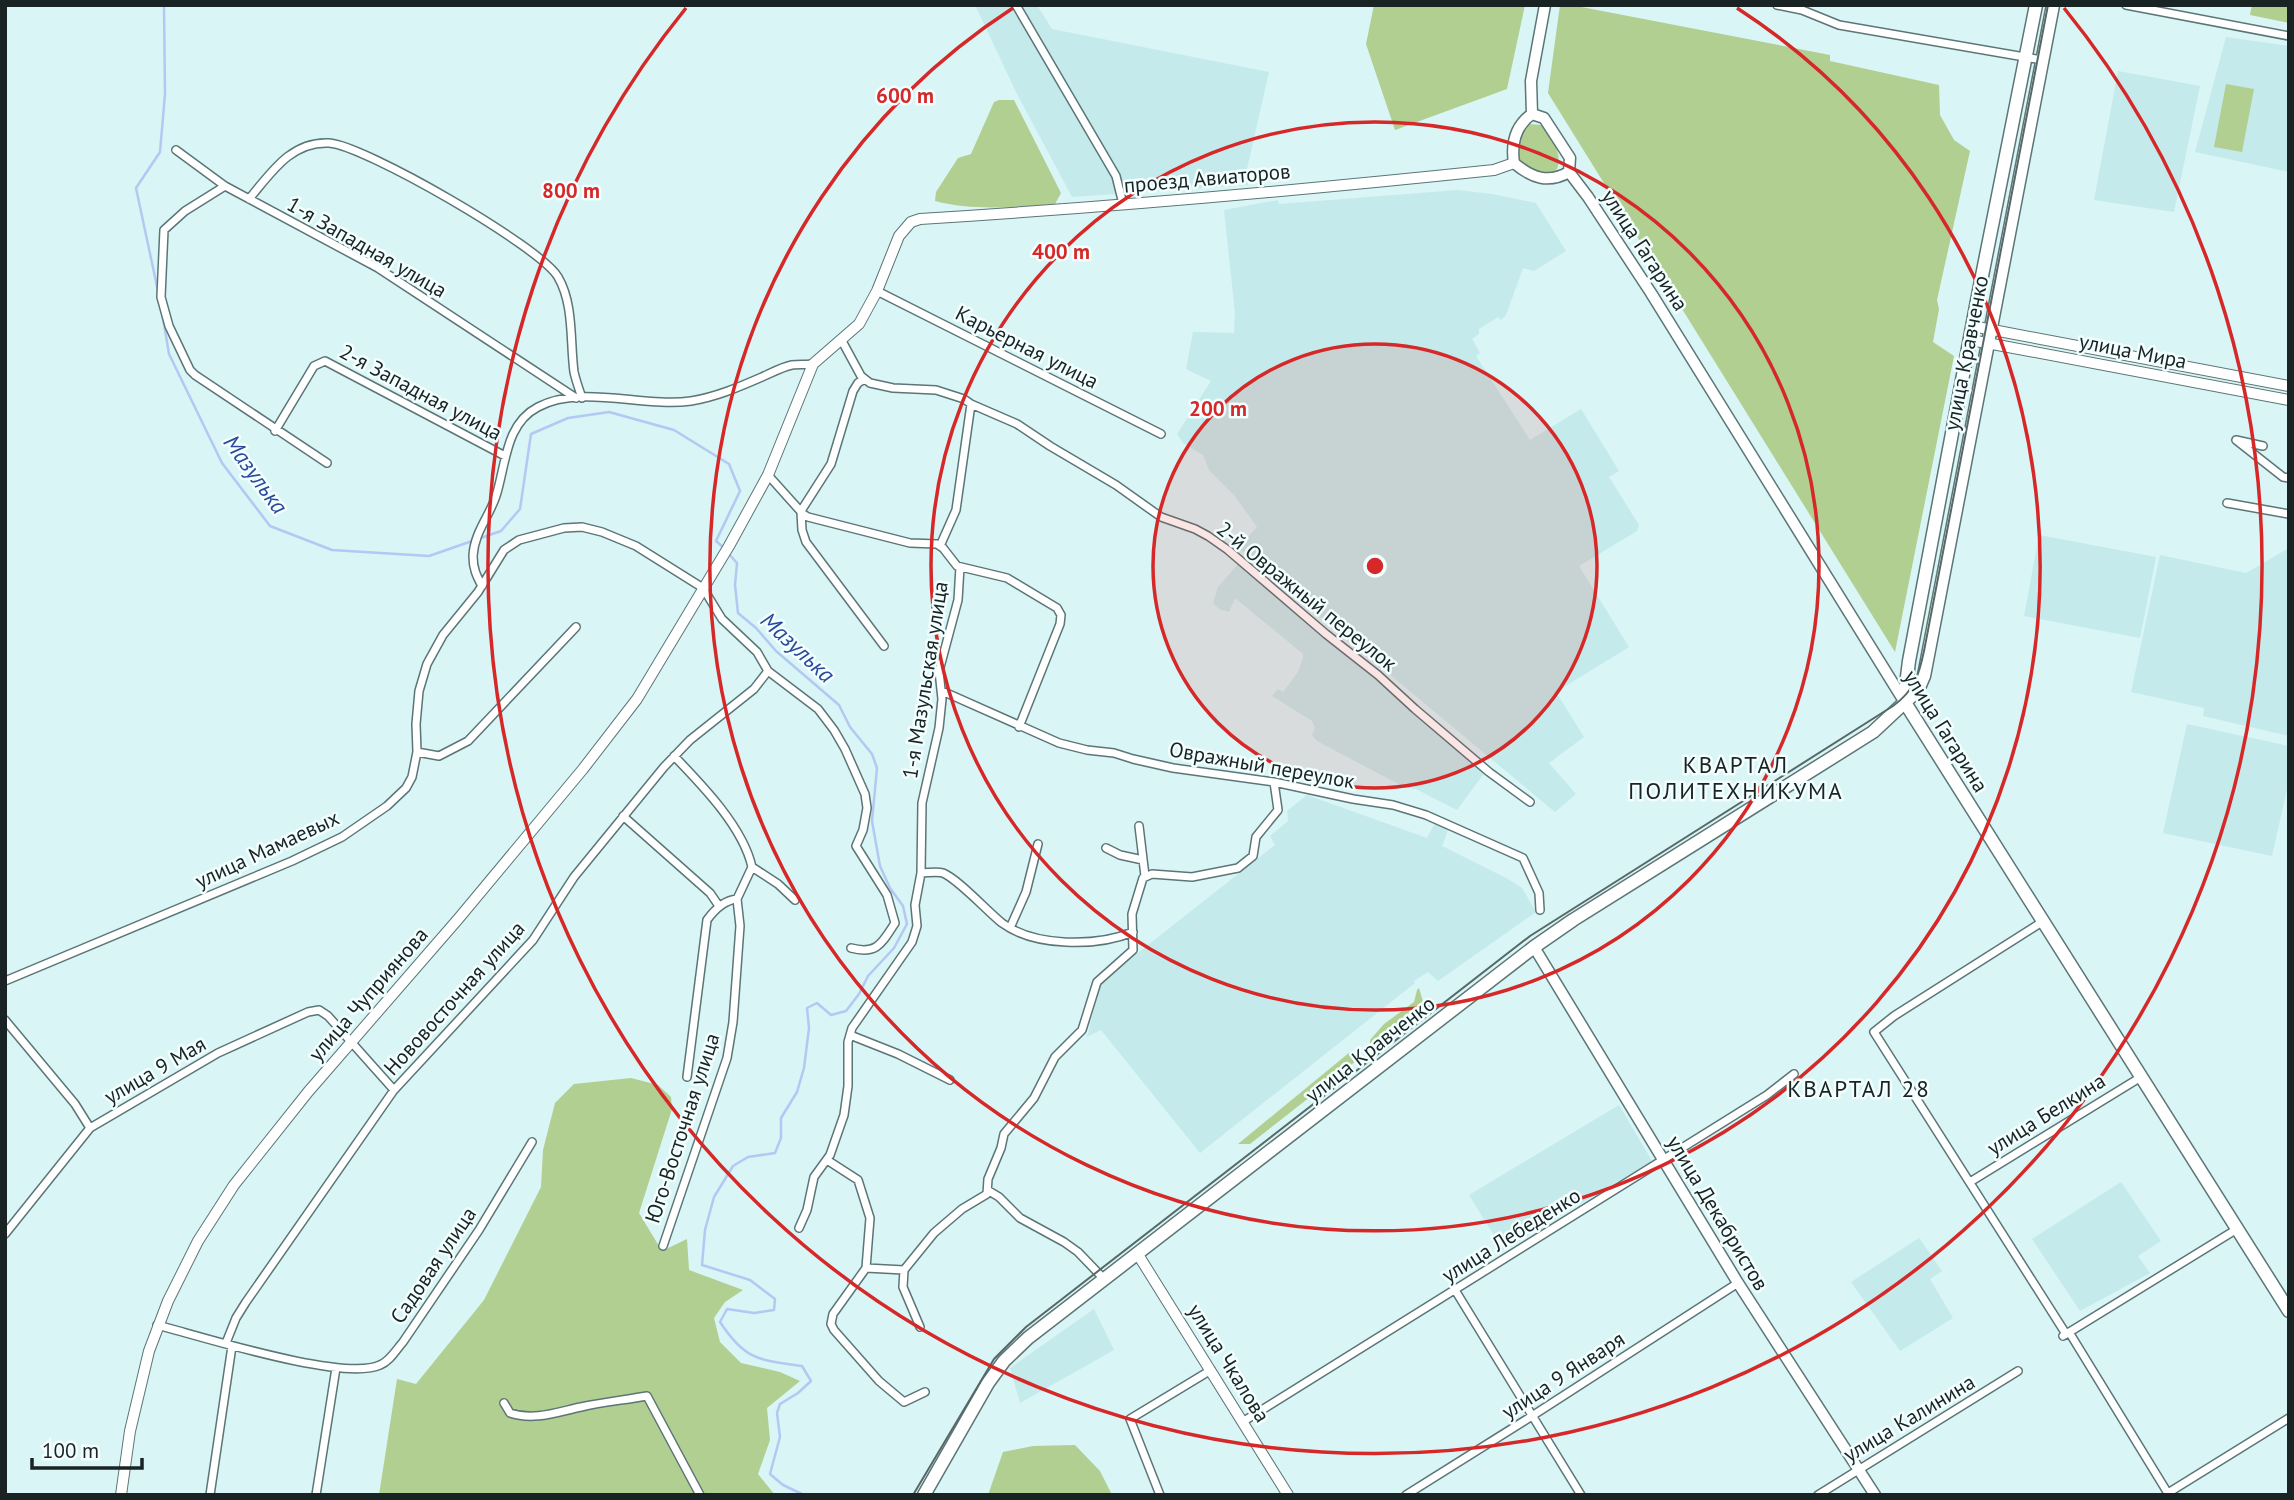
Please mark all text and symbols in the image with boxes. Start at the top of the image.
text: 600 m [876,82,934,109]
street label: проезд Авиаторов [1123,157,1291,199]
text: 800 m [542,177,600,204]
street label: улица Гагарина [1596,184,1694,316]
street label: 1-я Западная улица [282,190,452,304]
text: 400 m [1032,238,1090,265]
street label: улица Кравченко [1938,273,1994,433]
street label: Карьерная улица [951,299,1103,395]
street label: улица Мира [2077,327,2189,375]
street label: 2-я Западная улица [335,338,507,446]
text: 200 m [1189,395,1247,422]
water label: Мазулька [218,429,294,519]
street label: 2-й Овражный переулок [1212,515,1402,677]
centre of rings [1363,554,1387,578]
street label: 1-я Мазульская улица [896,579,954,781]
water label: Мазулька [755,606,841,688]
street label: улица Гагарина [1898,665,1994,797]
street label: Овражный переулок [1167,735,1357,795]
district label: КВАРТАЛ ПОЛИТЕХНИКУМА [1628,750,1844,805]
street label: улица Мамаевых [191,804,343,894]
street label: Нововосточная улица [378,915,530,1081]
street label: улица Чуприянова [302,921,434,1067]
street label: улица Кравченко [1300,990,1440,1108]
street label: улица 9 Мая [99,1030,211,1110]
street label: Юго-Восточная улица [639,1030,725,1226]
street label: улица Белкина [1982,1067,2110,1161]
district label: КВАРТАЛ 28 [1787,1074,1931,1103]
street label: улица Декабристов [1661,1131,1775,1295]
street label: улица Лебеденко [1437,1182,1585,1288]
street label: Садовая улица [384,1202,482,1328]
street label: улица Чкалова [1182,1299,1276,1427]
street label: улица 9 Января [1496,1325,1630,1425]
street label: улица Калинина [1838,1368,1980,1468]
scale bar [32,1426,142,1470]
text: 100 m [42,1437,99,1464]

